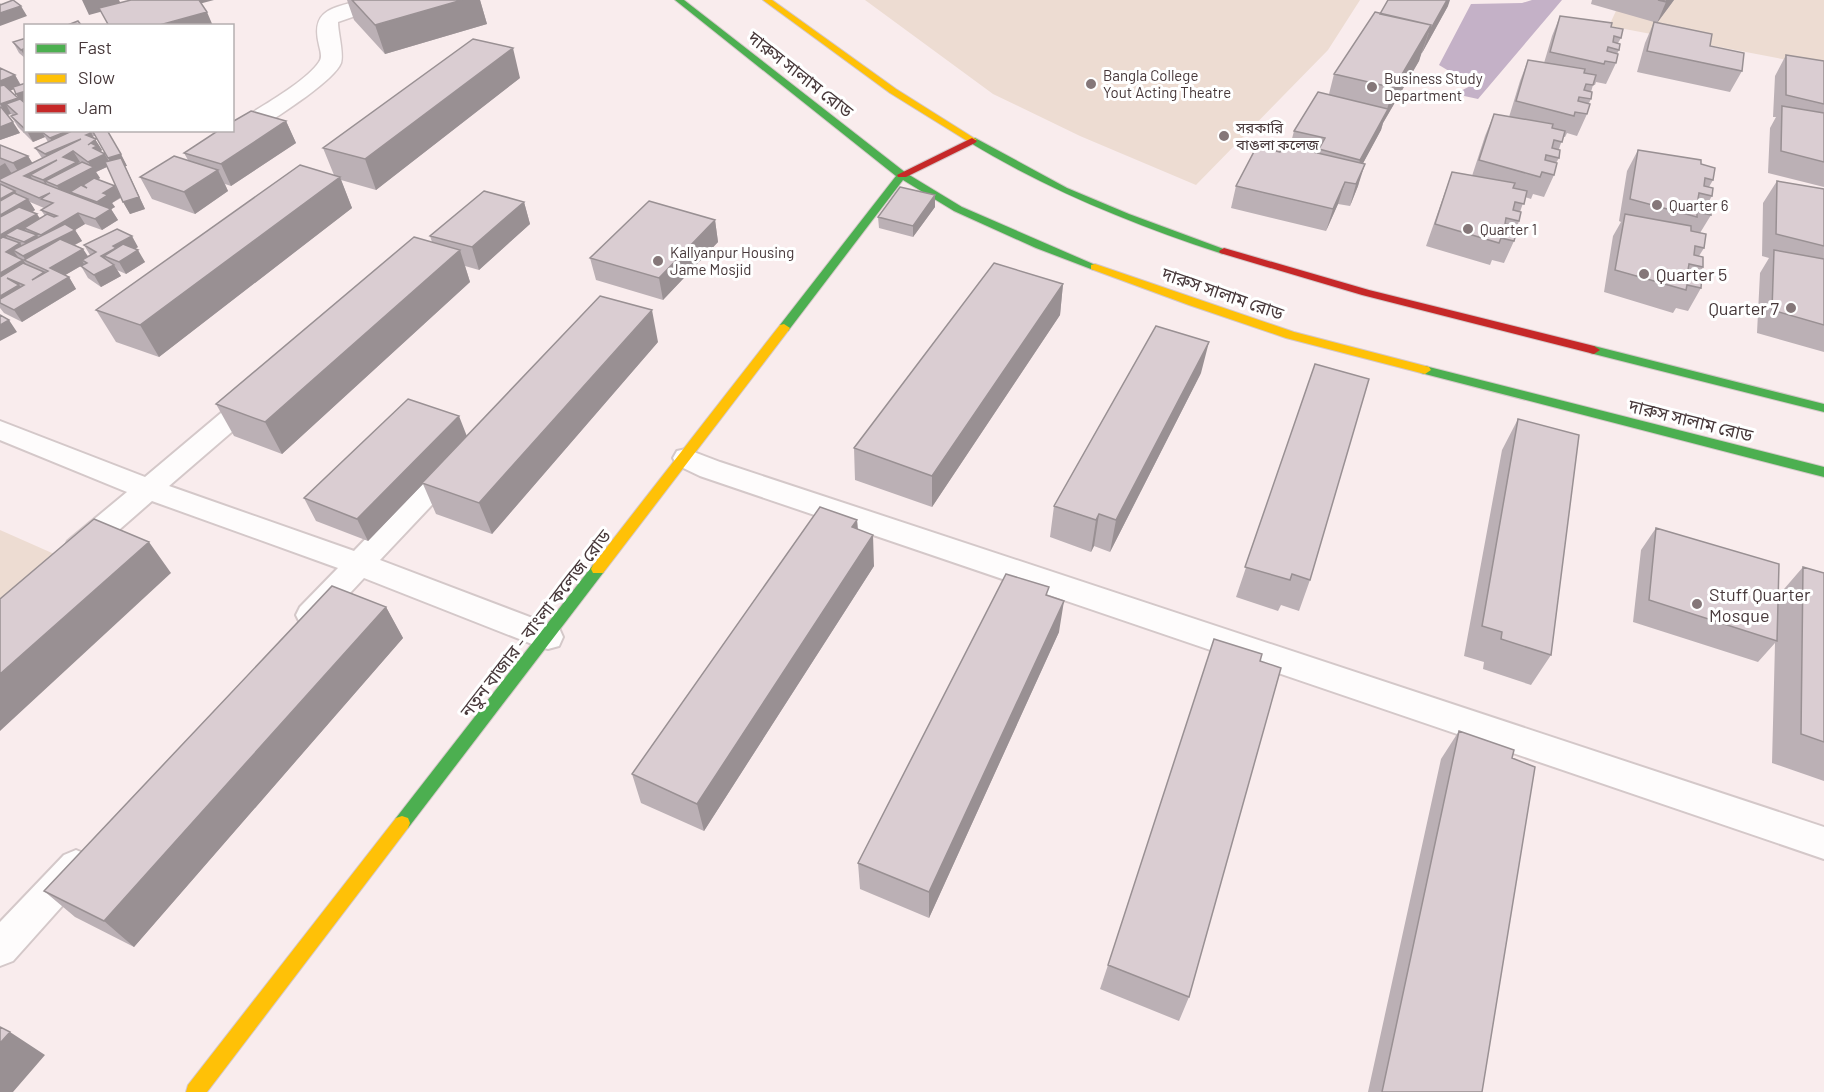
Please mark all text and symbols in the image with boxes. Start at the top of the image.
legend [24,24,234,132]
street label: দারুস সালাম রোড [743,26,858,122]
text: Fast [78,36,112,58]
text: Slow [78,66,115,88]
place label: Bangla College Yout Acting Theatre [1103,66,1231,101]
place label: Business Study Department [1384,69,1483,104]
marker: Bangla College Yout Acting Theatre [1084,77,1098,91]
marker: Business Study Department [1365,80,1379,94]
text: Jam [78,96,112,118]
place label: সরকারি বাঙলা কলেজ [1235,118,1320,153]
marker: সরকারি বাঙলা কলেজ [1217,129,1231,143]
place label: Quarter 6 [1669,196,1728,214]
marker: Quarter 6 [1650,198,1664,212]
place label: Quarter 1 [1480,220,1537,238]
marker: Quarter 1 [1461,222,1475,236]
place label: Kallyanpur Housing Jame Mosjid [670,243,794,278]
marker: Kallyanpur Housing Jame Mosjid [651,254,665,268]
street label: দারুস সালাম রোড [1158,262,1287,324]
place label: Quarter 5 [1656,263,1727,285]
marker: Quarter 5 [1637,267,1651,281]
place label: Quarter 7 [1708,297,1779,319]
marker: Quarter 7 [1784,301,1798,315]
street label: দারুস সালাম রোড [1626,394,1756,446]
street label: নতুন বাজার - বাংলা কলেজ রোড [454,525,616,723]
place label: Stuff Quarter Mosque [1709,583,1811,626]
marker: Stuff Quarter Mosque [1690,597,1704,611]

